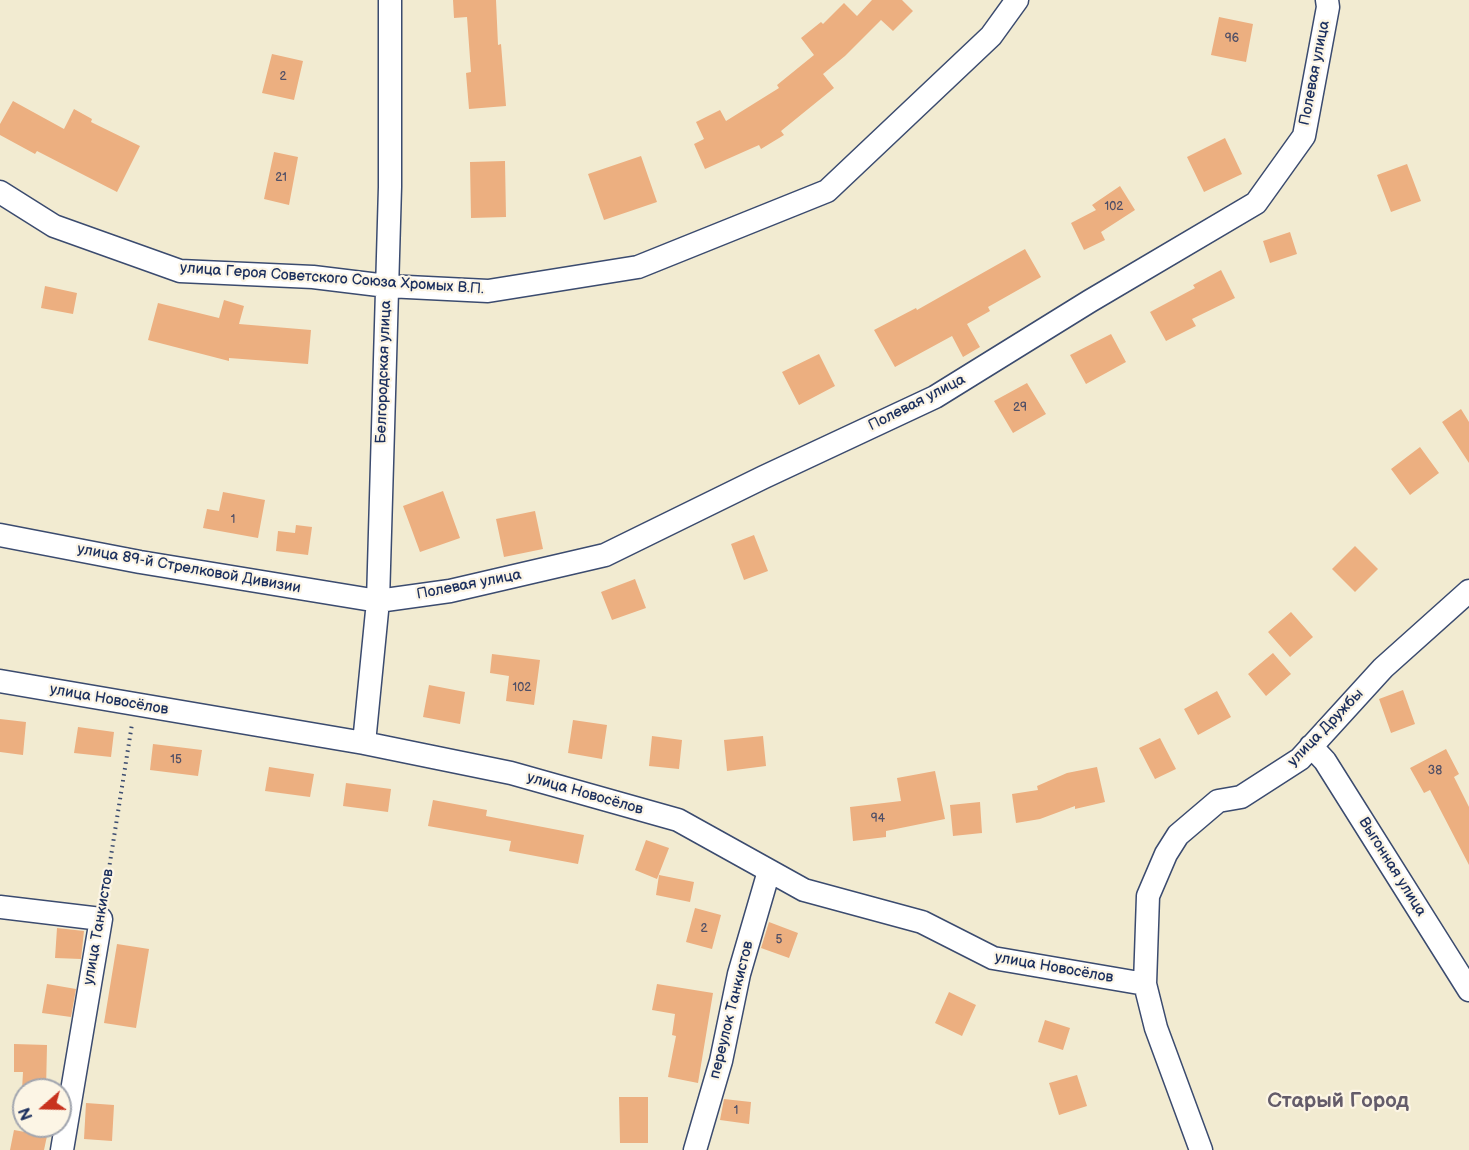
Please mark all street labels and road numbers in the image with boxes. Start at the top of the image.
street label: Полевая улица [1296,19,1334,127]
street label: улица Героя Советского Союза Хромых В.П. [179,259,485,299]
street label: Белгородская улица [373,300,395,444]
street label: Полевая улица [866,371,968,435]
street label: улица 89-й Стрелковой Дивизии [76,540,302,598]
street label: Полевая улица [415,566,523,604]
street label: улица Новосёлов [48,681,170,719]
street label: улица Дружбы [1284,685,1368,771]
street label: улица Новосёлов [525,769,645,819]
street label: Выгонная улица [1354,814,1430,920]
street label: улица Танкистов [80,867,118,987]
street label: переулок Танкистов [706,939,758,1081]
street label: улица Новосёлов [993,949,1115,987]

